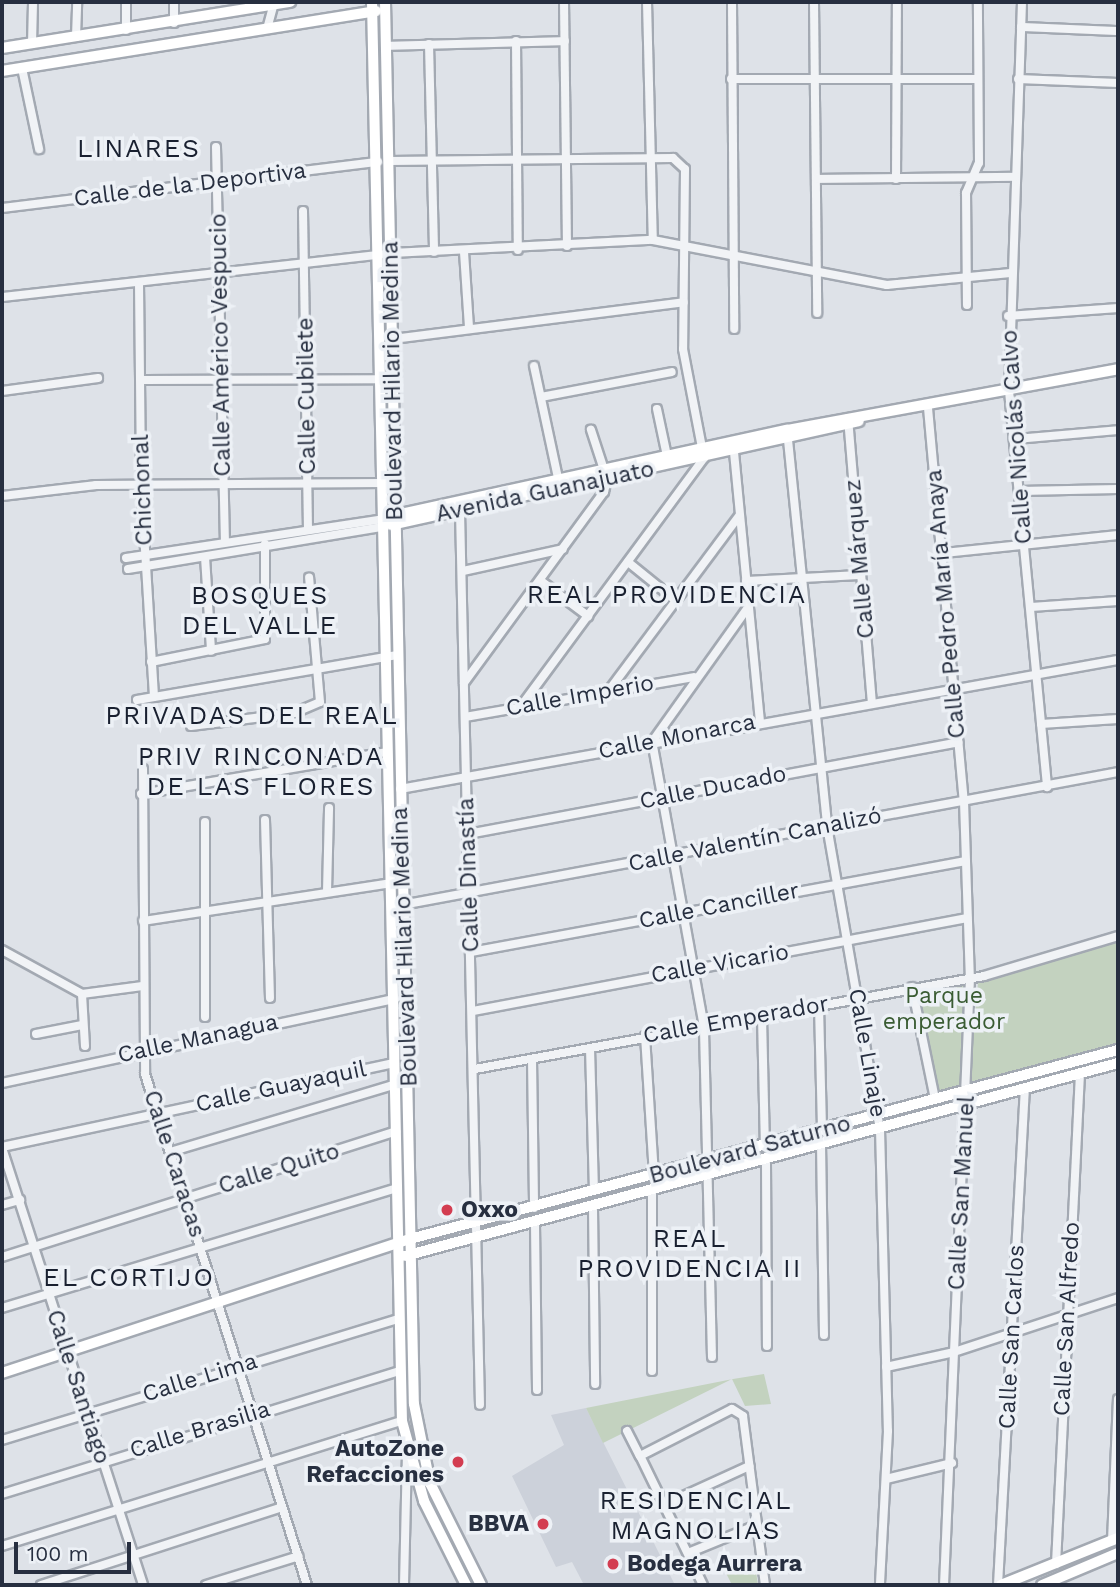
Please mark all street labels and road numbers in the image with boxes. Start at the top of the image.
street label: Calle de la Deportiva [72,157,308,213]
street label: Calle Américo Vespucio [205,212,237,478]
street label: Boulevard Hilario Medina [377,241,409,521]
street label: Calle Cubilete [292,317,322,475]
street label: Calle Nicolás Calvo [996,329,1038,545]
street label: Chichonal [127,434,159,546]
street label: Avenida Guanajuato [433,455,657,529]
street label: Calle Pedro María Anaya [920,468,972,740]
street label: Calle Márquez [839,478,881,640]
street label: Calle Imperio [504,669,656,723]
street label: Calle Monarca [596,708,758,766]
street label: Calle Ducado [637,760,789,816]
street label: Calle Dinastía [453,797,485,953]
street label: Calle Valentín Canalizó [626,802,884,878]
street label: Boulevard Hilario Medina [386,807,424,1087]
street label: Calle Canciller [636,877,802,935]
street label: Calle Vicario [649,938,791,990]
street label: Calle Linaje [842,986,892,1120]
street label: Calle Emperador [641,990,831,1050]
street label: Calle Managua [115,1009,281,1069]
street label: Calle Guayaquil [193,1055,369,1119]
street label: Calle Caracas [137,1087,211,1241]
street label: Calle San Manuel [943,1095,981,1291]
street label: Boulevard Saturno [646,1110,854,1190]
street label: Calle Quito [215,1138,343,1200]
street label: Calle San Alfredo [1048,1221,1086,1417]
street label: Calle San Carlos [993,1244,1031,1430]
street label: Calle Santiago [40,1306,116,1468]
street label: Calle Lima [139,1347,261,1409]
street label: Calle Brasilia [126,1396,274,1464]

